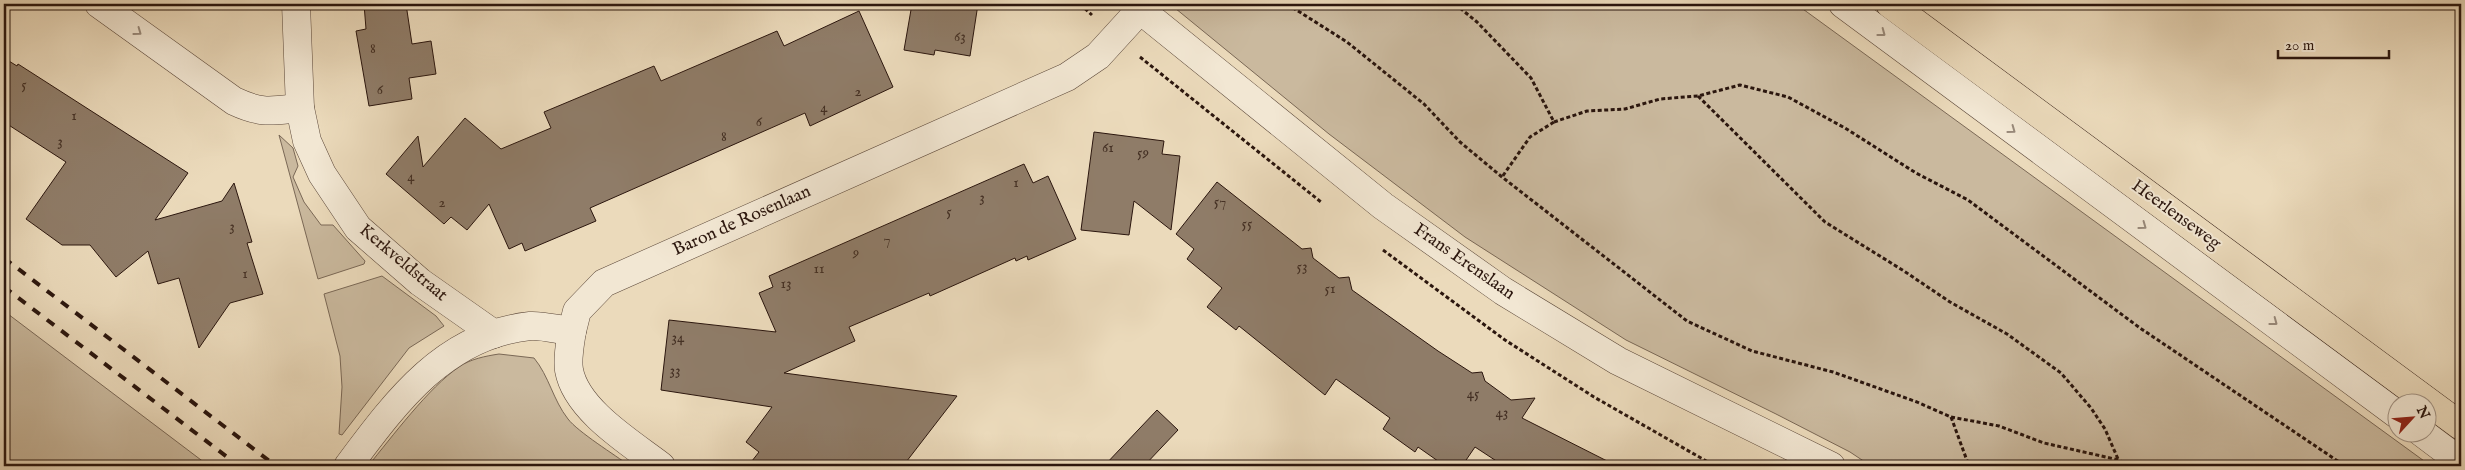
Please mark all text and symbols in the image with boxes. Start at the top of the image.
one-way arrow [132,26,142,35]
house number: 63 [954,27,966,46]
one-way arrow [1876,27,1886,36]
scale bar [2278,28,2389,60]
text: 20 m [2285,36,2315,55]
house number: 8 [370,39,376,58]
house number: 5 [21,75,27,94]
house number: 6 [377,80,384,99]
house number: 2 [854,82,862,101]
house number: 4 [820,98,828,117]
house number: 1 [71,106,77,125]
house number: 6 [756,112,763,131]
one-way arrow [2006,124,2016,133]
house number: 8 [721,127,727,146]
house number: 3 [57,132,63,151]
house number: 61 [1102,138,1114,157]
house number: 59 [1137,143,1149,162]
house number: 4 [407,167,415,186]
house number: 1 [1013,173,1019,192]
street label: Heerlenseweg [2127,175,2226,255]
street label: Baron de Rosenlaan [669,180,815,262]
house number: 3 [979,188,985,207]
house number: 57 [1214,192,1226,211]
house number: 2 [438,193,446,212]
house number: 5 [946,202,952,221]
house number: 55 [1242,214,1253,233]
house number: 3 [229,217,235,236]
street label: Kerkveldstraat [354,219,452,307]
street label: Frans Erenslaan [1409,219,1520,306]
one-way arrow [2137,220,2147,229]
house number: 7 [883,230,891,249]
house number: 9 [852,243,859,262]
house number: 53 [1296,257,1308,276]
house number: 11 [813,259,825,278]
house number: 1 [242,264,248,283]
house number: 13 [780,274,792,293]
house number: 51 [1324,279,1336,298]
one-way arrow [2268,316,2278,325]
house number: 34 [672,328,685,347]
house number: 33 [669,361,681,380]
house number: 45 [1467,384,1480,403]
north arrow [2388,392,2438,442]
text: N [2412,402,2434,422]
house number: 43 [1496,403,1508,422]

